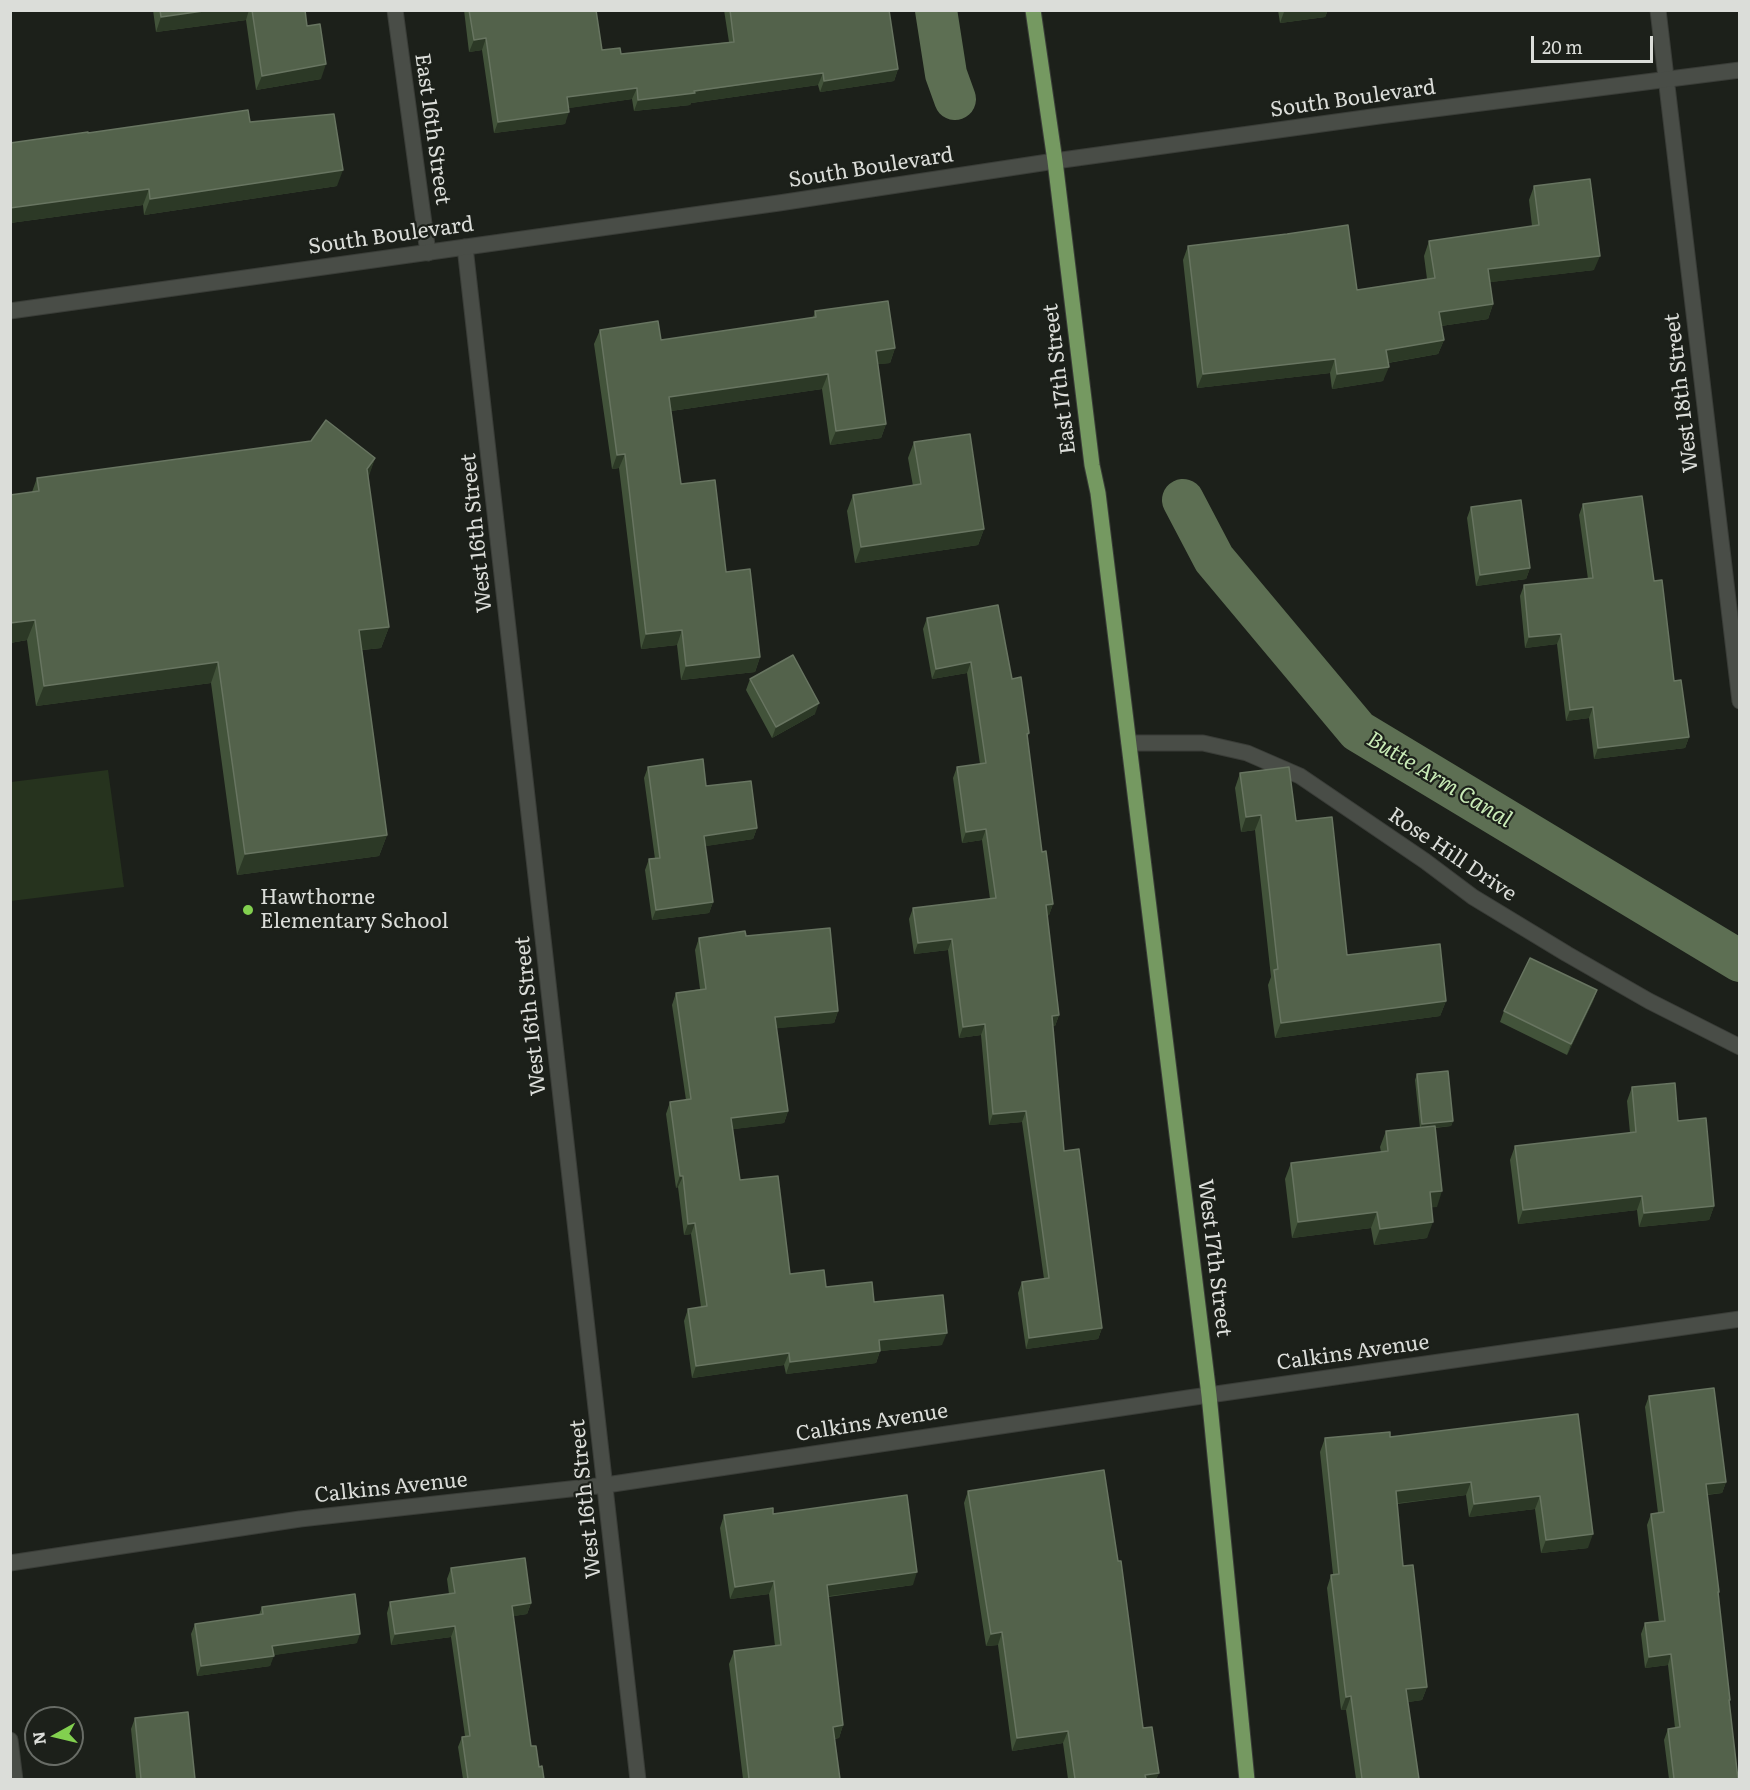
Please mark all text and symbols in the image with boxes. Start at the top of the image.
scale bar [1534,24,1656,62]
text: 20 m [1542,33,1583,60]
street label: East 16th Street [409,52,455,206]
street label: South Boulevard [1269,75,1437,123]
street label: South Boulevard [787,143,955,193]
street label: South Boulevard [307,212,475,260]
street label: East 17th Street [1038,302,1082,456]
street label: West 18th Street [1660,312,1704,474]
street label: West 16th Street [456,452,498,614]
water label: Butte Arm Canal [1362,726,1516,834]
street label: Rose Hill Drive [1383,803,1521,907]
place label: Hawthorne Elementary School [260,885,449,935]
marker: Hawthorne Elementary School [241,903,255,917]
street label: West 16th Street [510,935,552,1097]
street label: West 17th Street [1192,1178,1236,1338]
street label: Calkins Avenue [1275,1330,1431,1376]
street label: Calkins Avenue [794,1399,950,1447]
street label: West 16th Street [565,1418,607,1580]
street label: Calkins Avenue [313,1467,469,1509]
north arrow [24,1706,84,1766]
text: N [25,1730,51,1747]

